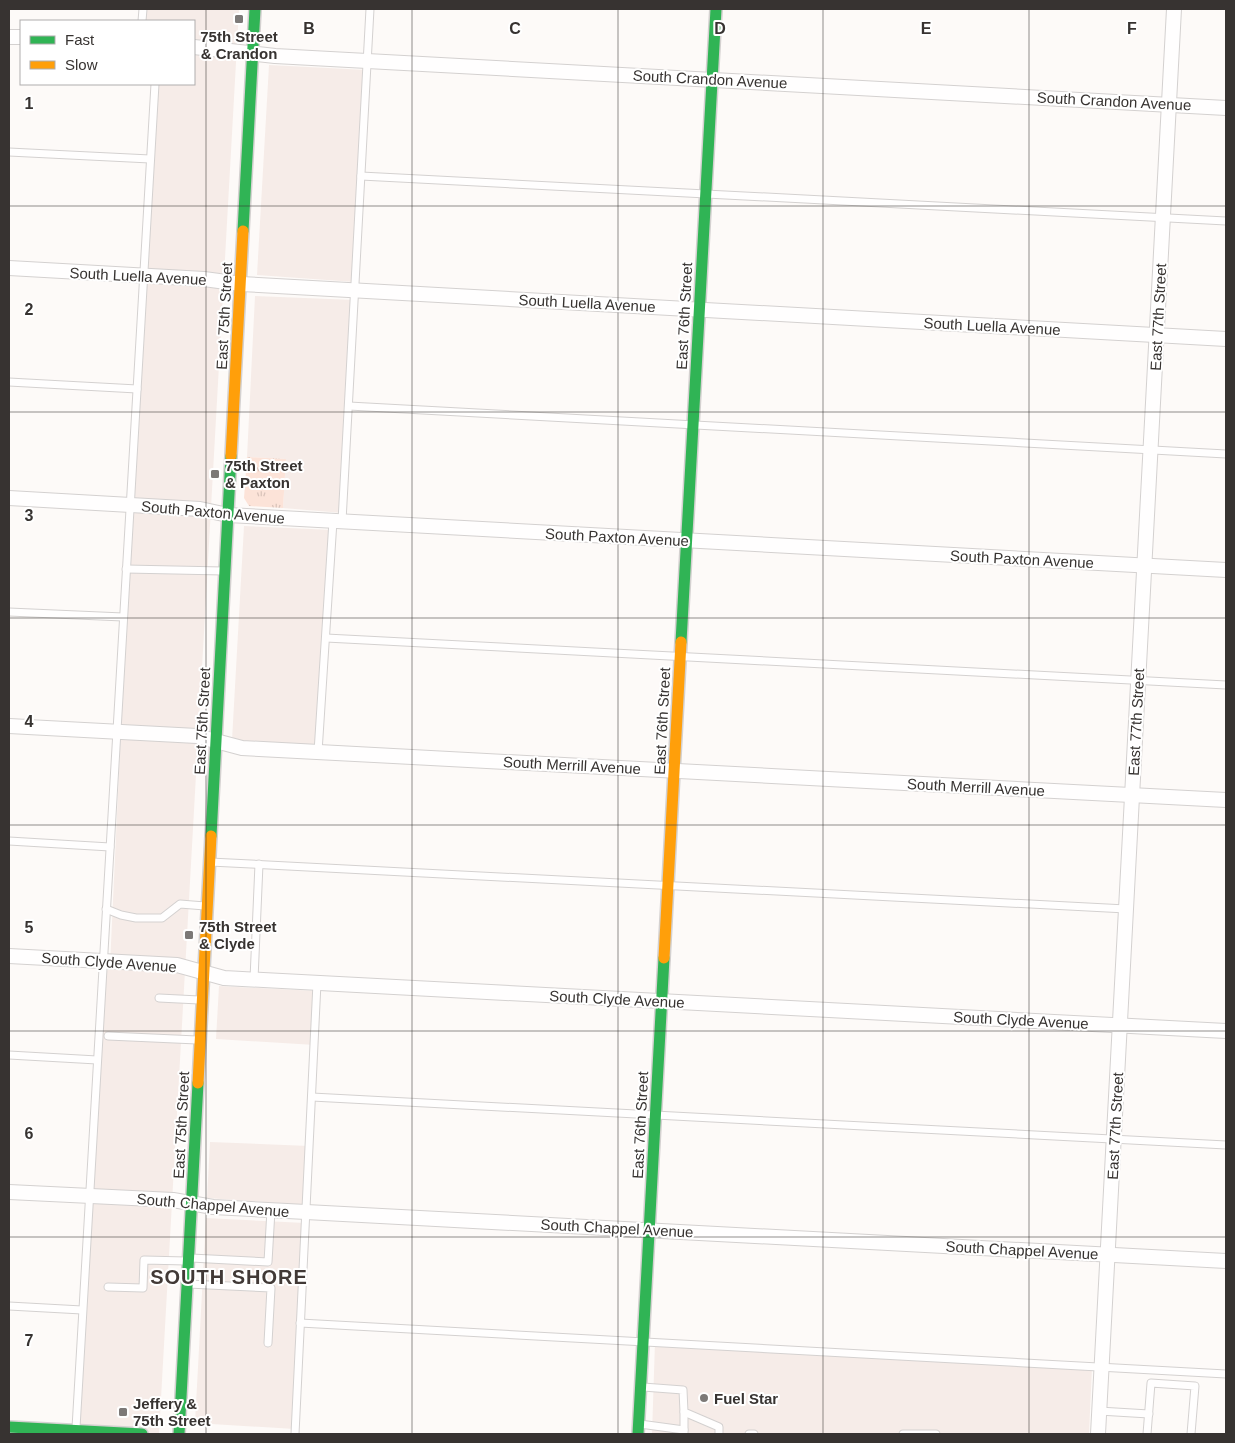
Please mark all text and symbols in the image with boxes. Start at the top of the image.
marker: 75th Street & Crandon [233,13,245,25]
legend [20,20,195,85]
text: B [303,20,315,37]
text: C [509,20,521,37]
text: D [714,20,726,37]
text: E [921,20,932,37]
text: F [1127,20,1137,37]
place label: 75th Street & Crandon [200,28,278,62]
text: Fast [65,31,95,48]
text: Slow [65,56,98,73]
street label: South Crandon Avenue [632,66,788,92]
street label: South Crandon Avenue [1036,88,1192,114]
text: 1 [25,95,34,112]
street label: East 75th Street [213,261,235,370]
street label: East 76th Street [673,261,695,370]
street label: East 77th Street [1147,262,1169,371]
street label: South Luella Avenue [69,264,207,288]
street label: South Luella Avenue [518,291,656,315]
text: 2 [25,301,34,318]
street label: South Luella Avenue [923,314,1061,338]
place label: 75th Street & Paxton [225,457,303,491]
marker: 75th Street & Paxton [209,468,221,480]
street label: South Paxton Avenue [141,497,285,527]
text: 3 [25,507,34,524]
street label: South Paxton Avenue [545,525,689,549]
street label: South Paxton Avenue [950,547,1094,571]
street label: East 75th Street [191,666,213,775]
street label: East 76th Street [651,666,673,775]
street label: East 77th Street [1125,667,1147,776]
text: 4 [25,713,34,730]
street label: South Merrill Avenue [503,753,641,777]
street label: South Merrill Avenue [907,775,1045,799]
place label: 75th Street & Clyde [199,918,277,952]
text: 5 [25,919,34,936]
marker: 75th Street & Clyde [183,929,195,941]
street label: South Clyde Avenue [41,949,177,975]
street label: South Clyde Avenue [549,987,685,1011]
street label: South Clyde Avenue [953,1008,1089,1032]
street label: East 75th Street [170,1070,192,1179]
street label: East 76th Street [629,1070,651,1179]
street label: East 77th Street [1104,1071,1126,1180]
text: 6 [25,1125,34,1142]
street label: South Chappel Avenue [136,1190,290,1220]
street label: South Chappel Avenue [540,1216,694,1240]
street label: South Chappel Avenue [945,1238,1099,1262]
district label: SOUTH SHORE [150,1266,308,1288]
text: 7 [25,1332,34,1349]
place label: Fuel Star [714,1390,778,1407]
marker: Fuel Star [698,1392,710,1404]
place label: Jeffery & 75th Street [133,1395,211,1429]
marker: Jeffery & 75th Street [117,1406,129,1418]

